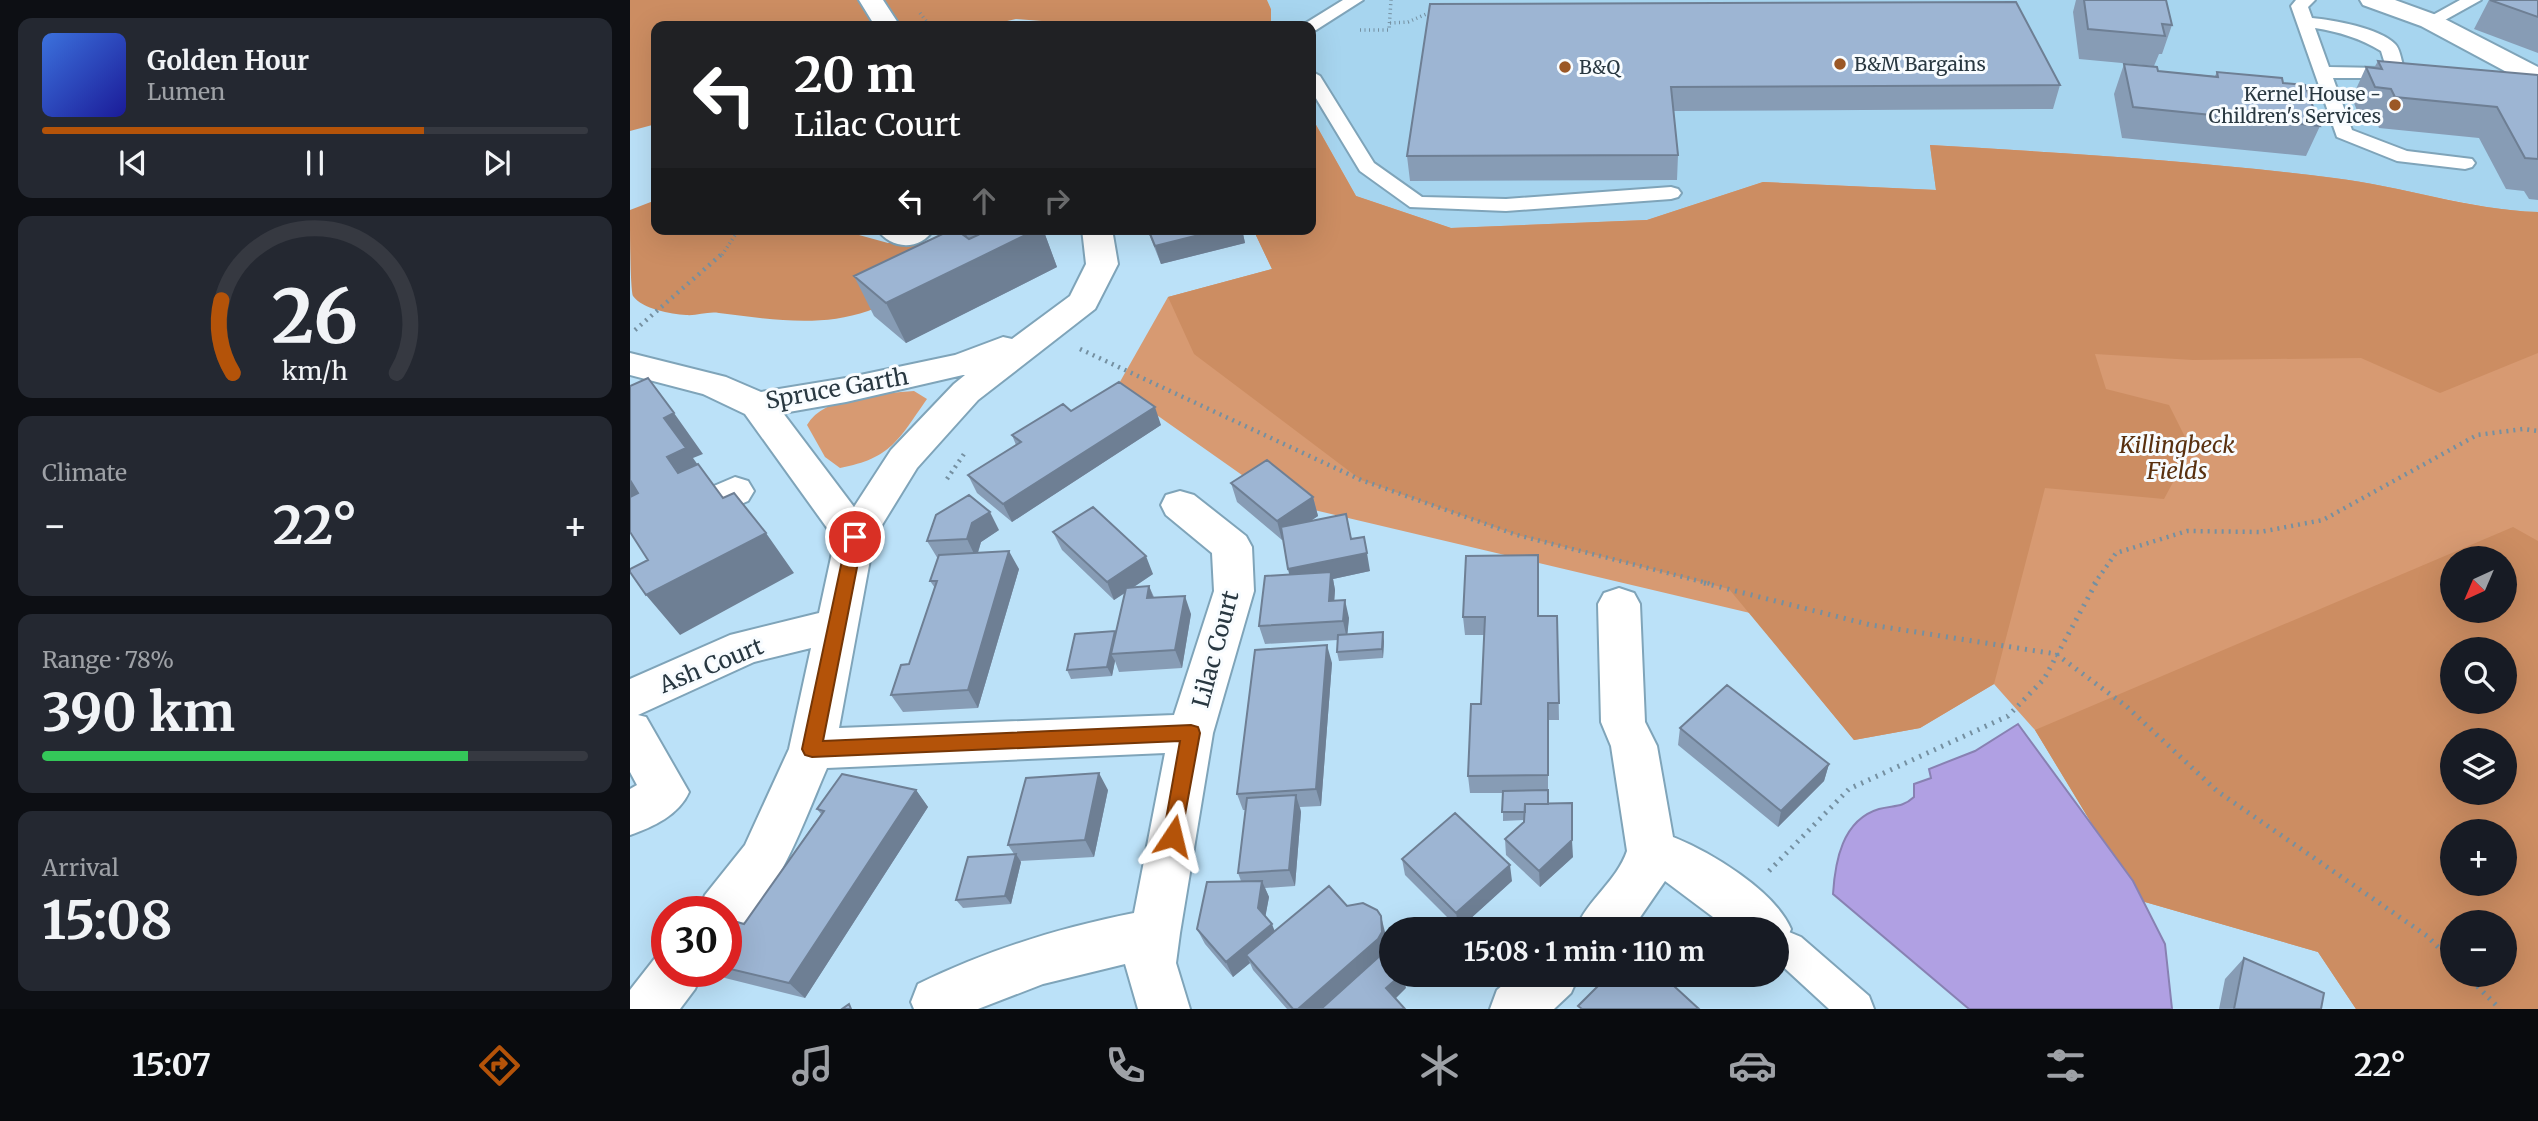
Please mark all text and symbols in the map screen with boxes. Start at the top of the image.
text: Golden Hour [147,44,309,77]
text: 20 m [794,44,915,105]
icon: left [679,49,770,140]
place label: B&M Bargains [1854,52,1986,76]
place label: B&Q [1579,55,1621,79]
marker: B&M Bargains [1832,56,1848,72]
marker: B&Q [1557,59,1573,75]
text: Lumen [147,77,225,106]
place label: Kernel House - Children's Services [2209,82,2381,128]
marker: Kernel House - Children's Services [2387,97,2403,113]
text: Lilac Court [794,105,961,145]
icon: previous [114,144,152,182]
icon: pause [296,144,334,182]
icon: next [478,144,516,182]
icon: left [892,182,930,220]
icon: ahead [965,182,1003,220]
icon: right [1038,182,1076,220]
text: 26 [272,271,358,363]
text: km/h [282,355,348,387]
street label: Spruce Garth [763,361,911,415]
park label: Killingbeck Fields [2118,430,2235,485]
text: Climate [42,458,127,487]
text: 22° [273,493,357,558]
text: − [42,502,67,549]
text: + [563,502,588,549]
pin [825,507,885,567]
icon: arrive [836,518,874,556]
north arrow [2440,546,2516,623]
map controls [2440,546,2517,987]
street label: Lilac Court [1185,587,1245,711]
street label: Ash Court [654,631,767,699]
button: search [2440,637,2517,714]
text: Range · 78% [42,645,174,674]
text: 390 km [42,680,235,745]
button: layers [2440,728,2517,805]
position arrow [1136,799,1210,873]
button: + [2440,819,2517,896]
text: Arrival [42,853,119,882]
text: 15:08 [42,888,173,953]
speed limit sign: 30 [651,896,742,987]
button: − [2440,910,2517,987]
text: 15:08 · 1 min · 110 m [1463,935,1705,968]
icon: directions [475,1041,524,1090]
icon: music [788,1041,837,1090]
icon: phone [1101,1041,1150,1090]
icon: climate [1415,1041,1464,1090]
icon: car [1728,1041,1777,1090]
icon: filters [2041,1041,2090,1090]
text: 15:07 [132,1045,211,1085]
text: 22° [2354,1045,2406,1085]

